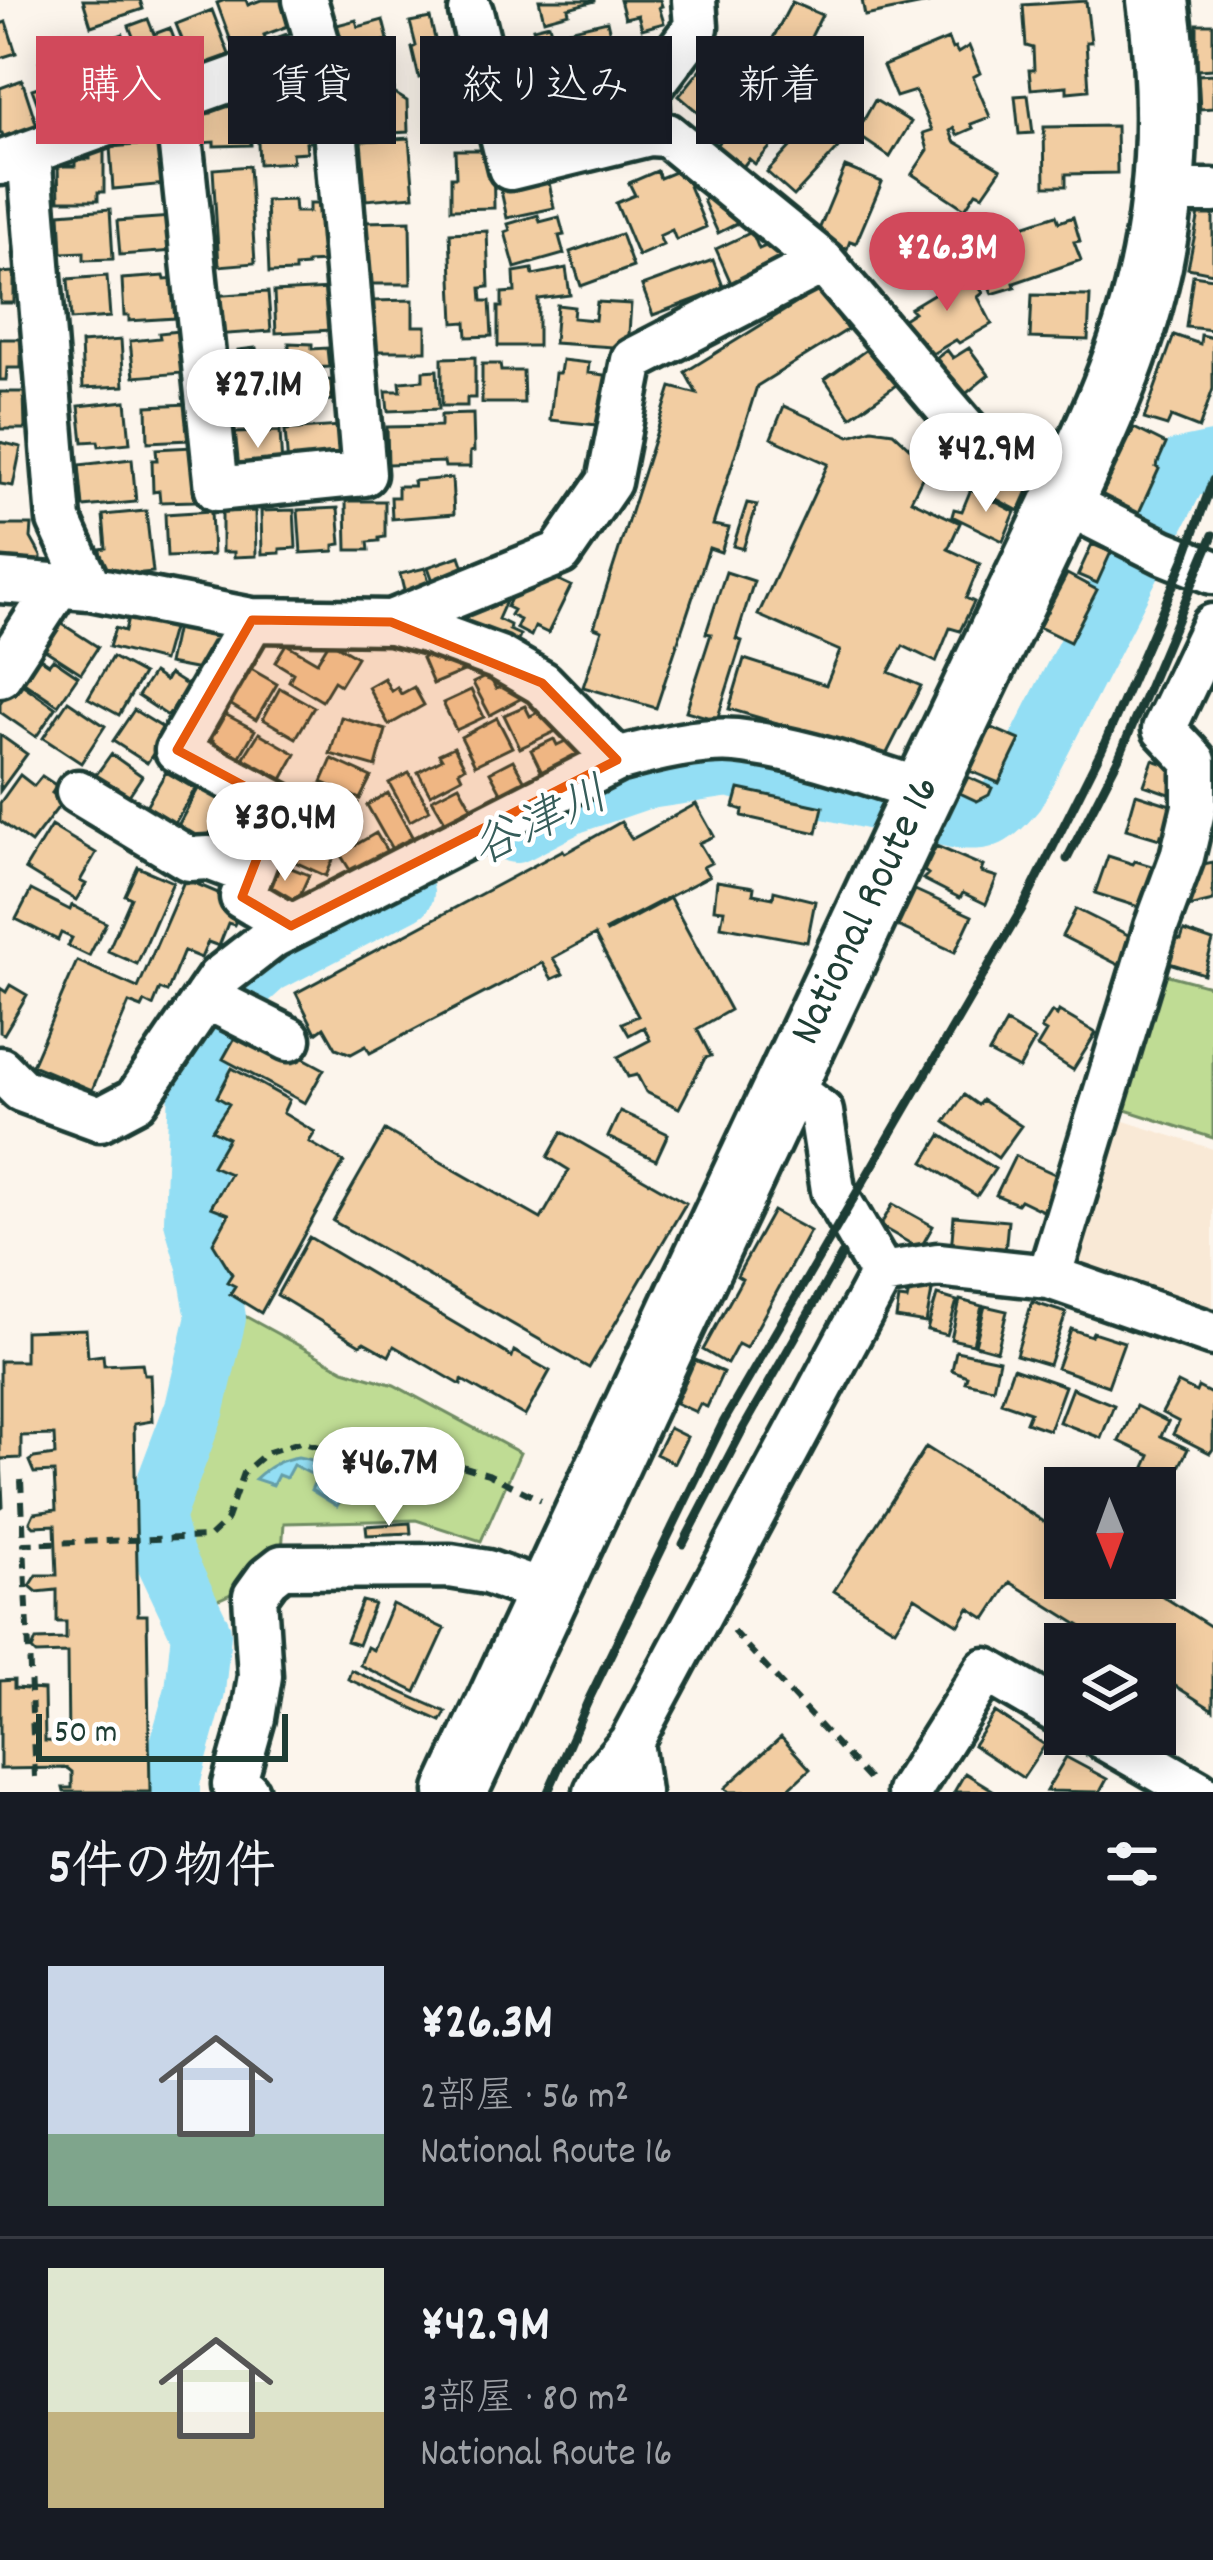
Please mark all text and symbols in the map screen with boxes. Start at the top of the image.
chip: 購入 [36,36,204,144]
chip: 賃貸 [228,36,396,144]
chip: 絞り込み [420,36,672,144]
chip: 新着 [696,36,864,144]
pin: ¥26.3M [849,212,1045,314]
text: ¥26.3M [896,223,998,278]
pin: ¥27.1M [160,349,356,451]
text: ¥27.1M [214,360,302,415]
pin: ¥42.9M [888,413,1084,515]
text: ¥42.9M [936,424,1036,479]
water label: 谷津川 [462,763,622,887]
street label: National Route 16 [776,766,958,1057]
pin: ¥30.4M [187,782,383,884]
text: ¥30.4M [234,793,336,848]
pin: ¥46.7M [291,1427,487,1529]
text: ¥46.7M [340,1438,438,1493]
north arrow [1044,1467,1176,1599]
map controls [1044,1467,1176,1755]
button: layers [1044,1623,1176,1755]
scale bar [36,1708,288,1761]
text: 50 m [54,1711,118,1758]
icon: filters [1099,1831,1165,1897]
text: 5件の物件 [48,1835,276,1907]
text: ¥26.3M [420,1990,553,2062]
icon: home [144,2014,288,2158]
text: 2部屋 · 56 m² [420,2072,629,2127]
text: National Route 16 [420,2127,672,2182]
text: ¥42.9M [420,2292,550,2364]
icon: home [144,2316,288,2460]
text: 3部屋 · 80 m² [420,2374,629,2429]
text: National Route 16 [420,2429,672,2484]

